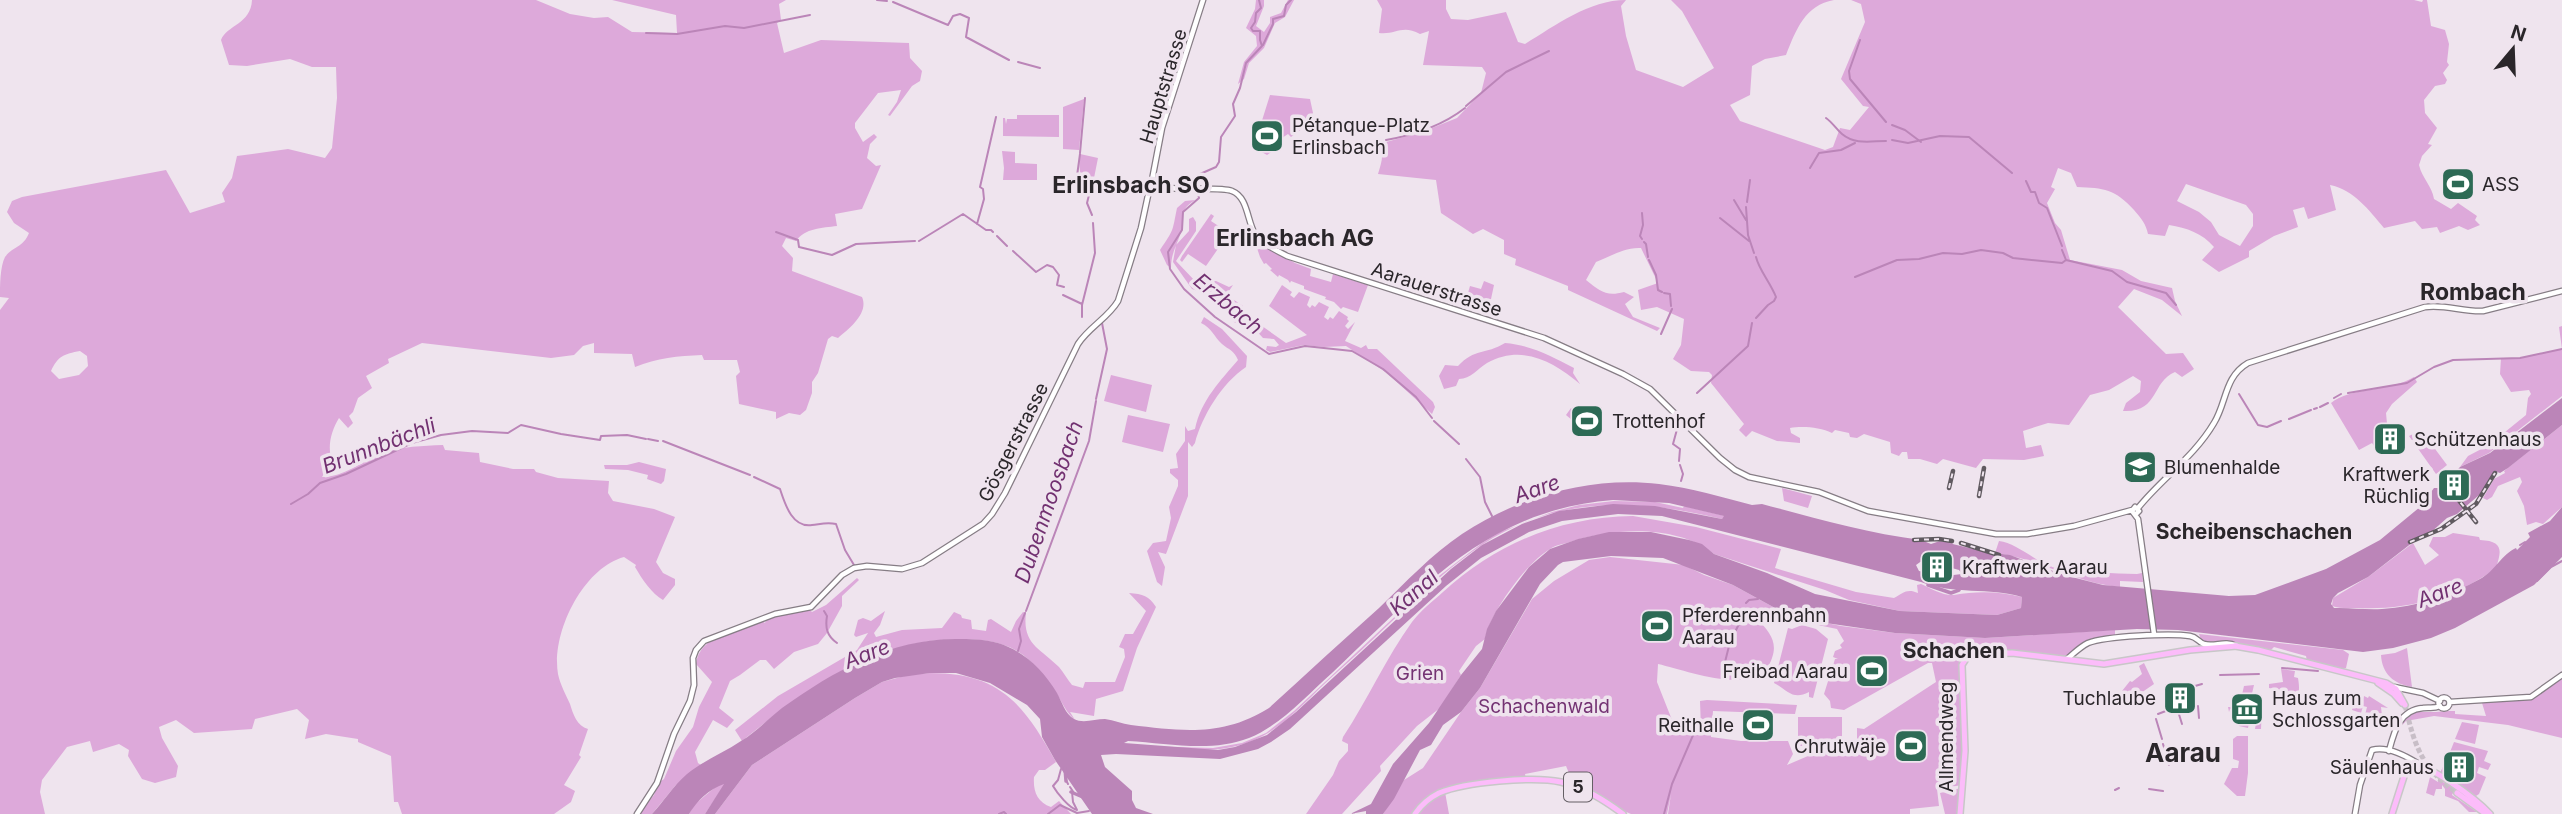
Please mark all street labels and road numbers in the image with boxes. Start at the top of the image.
street label: Hauptstrasse [1135,26,1192,146]
street label: Aarauerstrasse [1368,257,1505,321]
street label: Gösgerstrasse [974,379,1053,506]
street label: Allmendweg [1935,682,1958,792]
road number: 5 [1564,772,1592,802]

